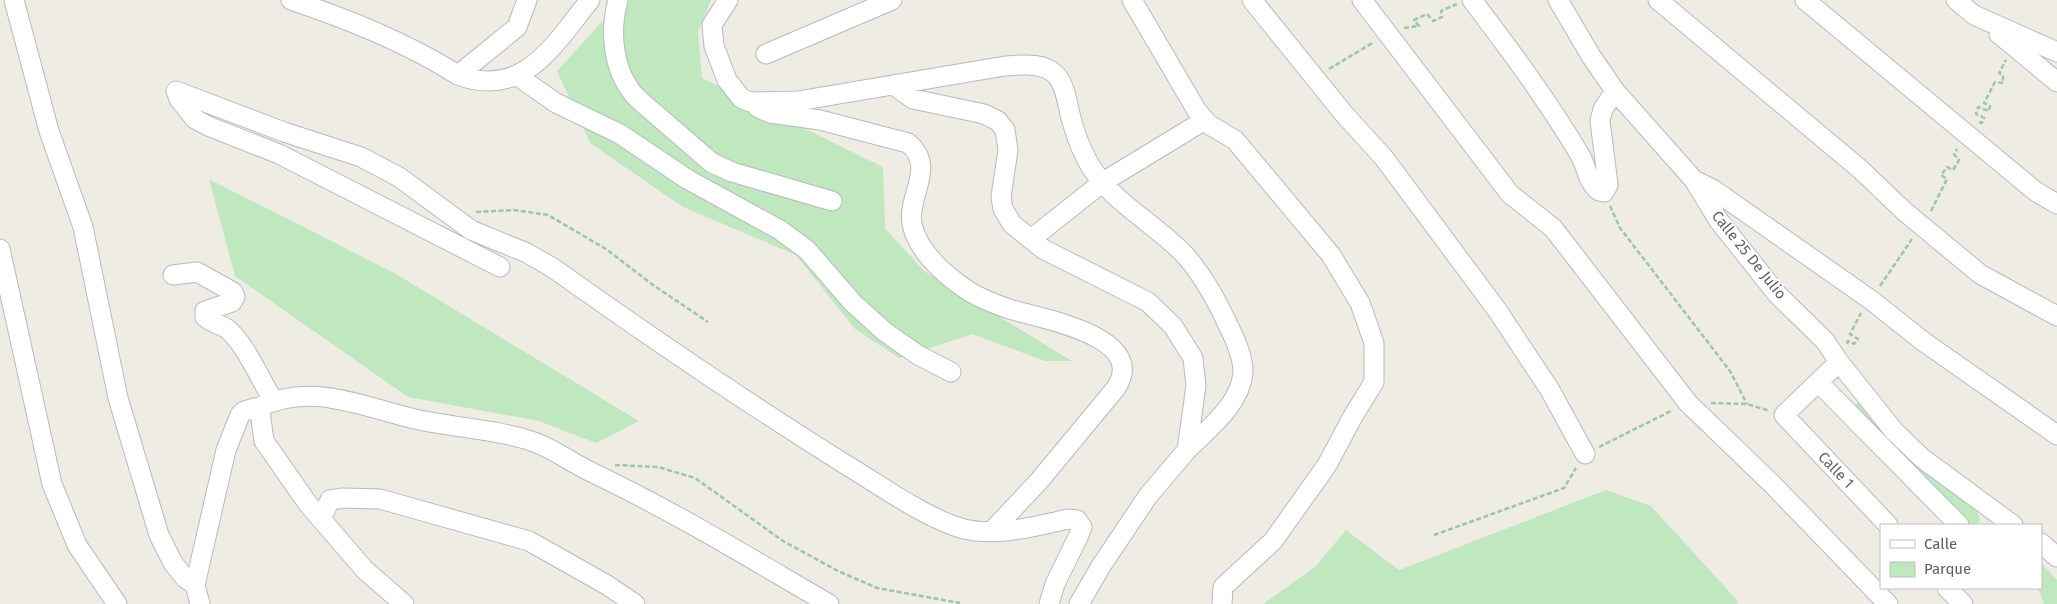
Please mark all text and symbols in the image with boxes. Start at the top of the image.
street label: Calle 25 De Julio [1708,207,1790,303]
street label: Calle 1 [1814,448,1858,492]
legend [1880,524,2042,589]
text: Calle [1924,535,1957,553]
text: Parque [1924,560,1971,578]

